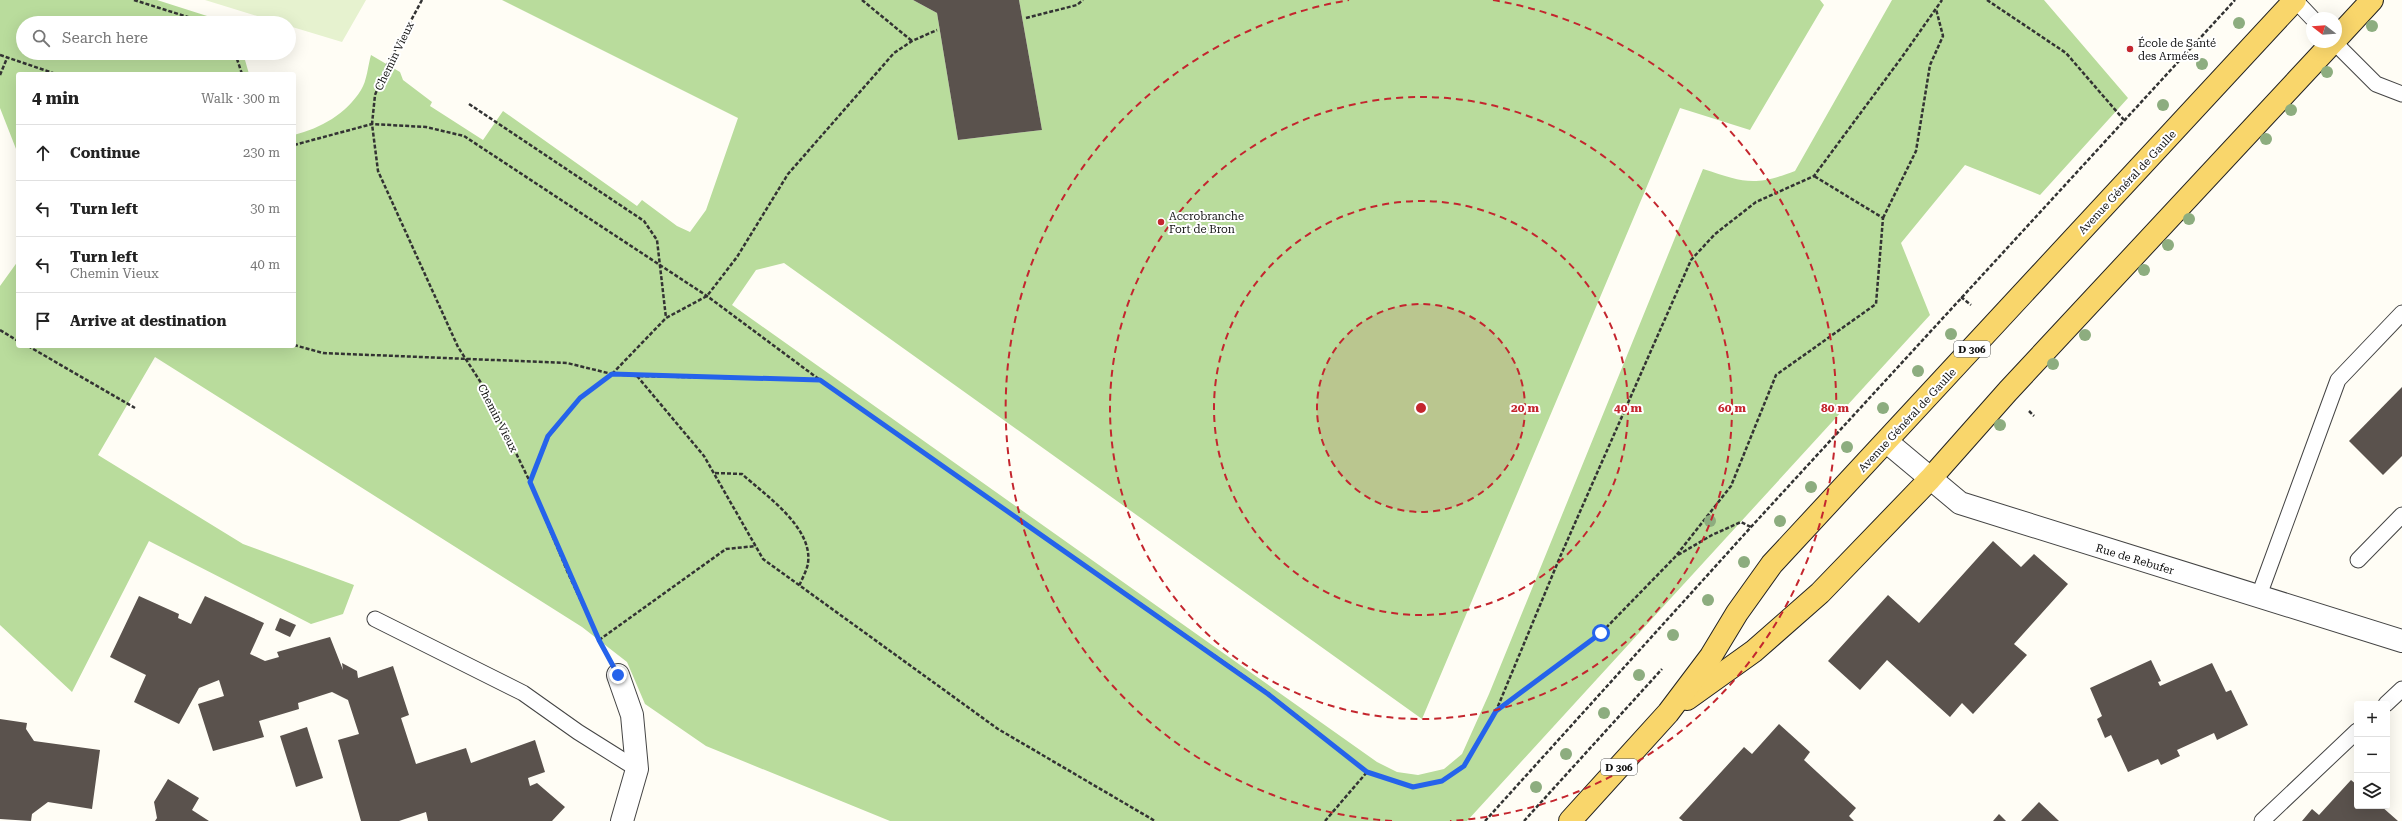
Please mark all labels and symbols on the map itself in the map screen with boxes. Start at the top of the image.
north arrow [2306,12,2342,48]
street label: Chemin Vieux [372,19,417,93]
place label: École de Santé des Armées [2138,36,2216,63]
marker: École de Santé des Armées [2125,44,2135,54]
street label: Avenue Général de Gaulle [2076,128,2179,237]
place label: Accrobranche Fort de Bron [1169,210,1244,236]
marker: Accrobranche Fort de Bron [1156,217,1166,227]
road number: D 306 [1954,341,1990,357]
street label: Avenue Général de Gaulle [1856,366,1959,475]
street label: Chemin Vieux [475,382,521,455]
centre of rings [1414,401,1428,415]
text: 20 m [1511,401,1539,415]
text: 40 m [1614,401,1642,415]
text: 60 m [1718,401,1746,415]
text: 80 m [1821,401,1849,415]
street label: Rue de Rebufer [2094,541,2176,578]
route start [1592,624,1610,642]
route end [609,666,627,684]
road number: D 306 [1601,759,1637,775]

